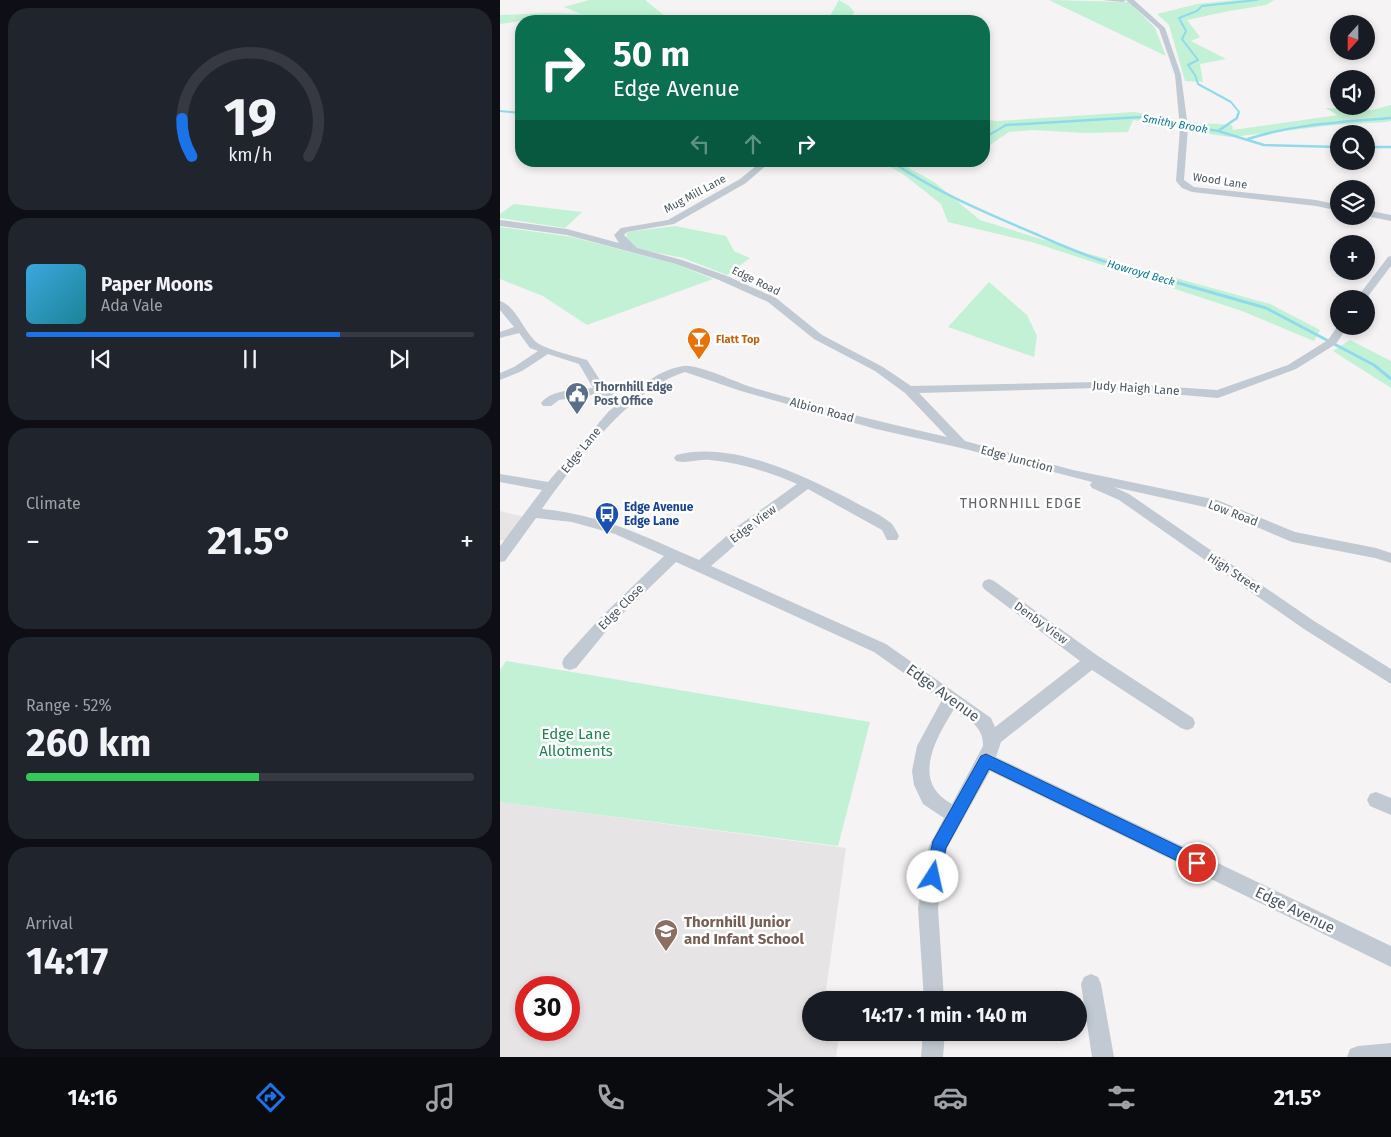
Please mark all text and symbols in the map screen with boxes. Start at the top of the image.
north arrow [1330,15,1375,60]
map controls [1330,15,1375,335]
text: 50 m [613,33,690,75]
icon: right [530,35,595,100]
button: sound [1330,70,1375,115]
text: Edge Avenue [613,75,739,102]
text: 19 [223,86,277,149]
water label: Smithy Brook [1140,112,1209,136]
button: search [1330,125,1375,170]
icon: left [686,130,714,158]
icon: ahead [739,130,767,158]
icon: right [792,130,820,158]
text: km/h [228,144,272,166]
street label: Wood Lane [1192,170,1248,192]
street label: Mug Mill Lane [662,172,728,216]
button: layers [1330,180,1375,225]
button: + [1330,235,1375,280]
water label: Howroyd Beck [1106,257,1176,289]
street label: Edge Road [730,264,782,298]
text: Paper Moons [101,273,213,296]
button: − [1330,290,1375,335]
text: Ada Vale [101,296,163,315]
bar icon: Flatt Top [686,326,712,360]
place label: Flatt Top [716,333,760,346]
icon: previous [87,345,115,373]
icon: pause [236,345,264,373]
icon: next [385,345,413,373]
street label: Judy Haigh Lane [1092,378,1180,398]
place label: Thornhill Edge Post Office [594,380,673,408]
public building icon: Thornhill Edge Post Office [564,381,590,415]
street label: Albion Road [788,395,856,425]
street label: Edge Lane [558,424,604,476]
street label: Edge Junction [979,443,1055,475]
text: Climate [26,494,81,513]
district label: THORNHILL EDGE [960,495,1082,512]
street label: Low Road [1206,497,1260,529]
place label: Edge Avenue Edge Lane [624,500,694,528]
bus stop icon: Edge Avenue Edge Lane [594,501,620,535]
street label: Edge View [727,502,779,546]
text: 21.5° [207,518,293,564]
text: − [26,525,40,558]
text: + [460,525,474,558]
street label: High Street [1205,551,1264,596]
street label: Edge Close [595,581,647,633]
street label: Denby View [1012,599,1071,647]
street label: Edge Avenue [903,660,983,726]
text: Range · 52% [26,696,112,715]
text: 260 km [26,720,151,766]
park label: Edge Lane Allotments [539,725,613,760]
pin [1176,842,1218,884]
icon: arrive [1183,849,1211,877]
position arrow [906,850,958,902]
street label: Edge Avenue [1252,883,1338,937]
place label: Thornhill Junior and Infant School [684,913,805,948]
text: Arrival [26,914,73,933]
school or university icon: Thornhill Junior and Infant School [653,918,679,952]
text: 14:17 [26,938,108,984]
speed limit sign: 30 [515,976,580,1041]
text: 14:17 · 1 min · 140 m [862,1004,1027,1027]
icon: directions [253,1080,288,1115]
icon: music [423,1080,458,1115]
icon: phone [593,1080,628,1115]
icon: climate [763,1080,798,1115]
icon: car [933,1080,968,1115]
icon: filters [1104,1080,1139,1115]
text: 14:16 [68,1084,117,1111]
text: 21.5° [1274,1084,1323,1111]

